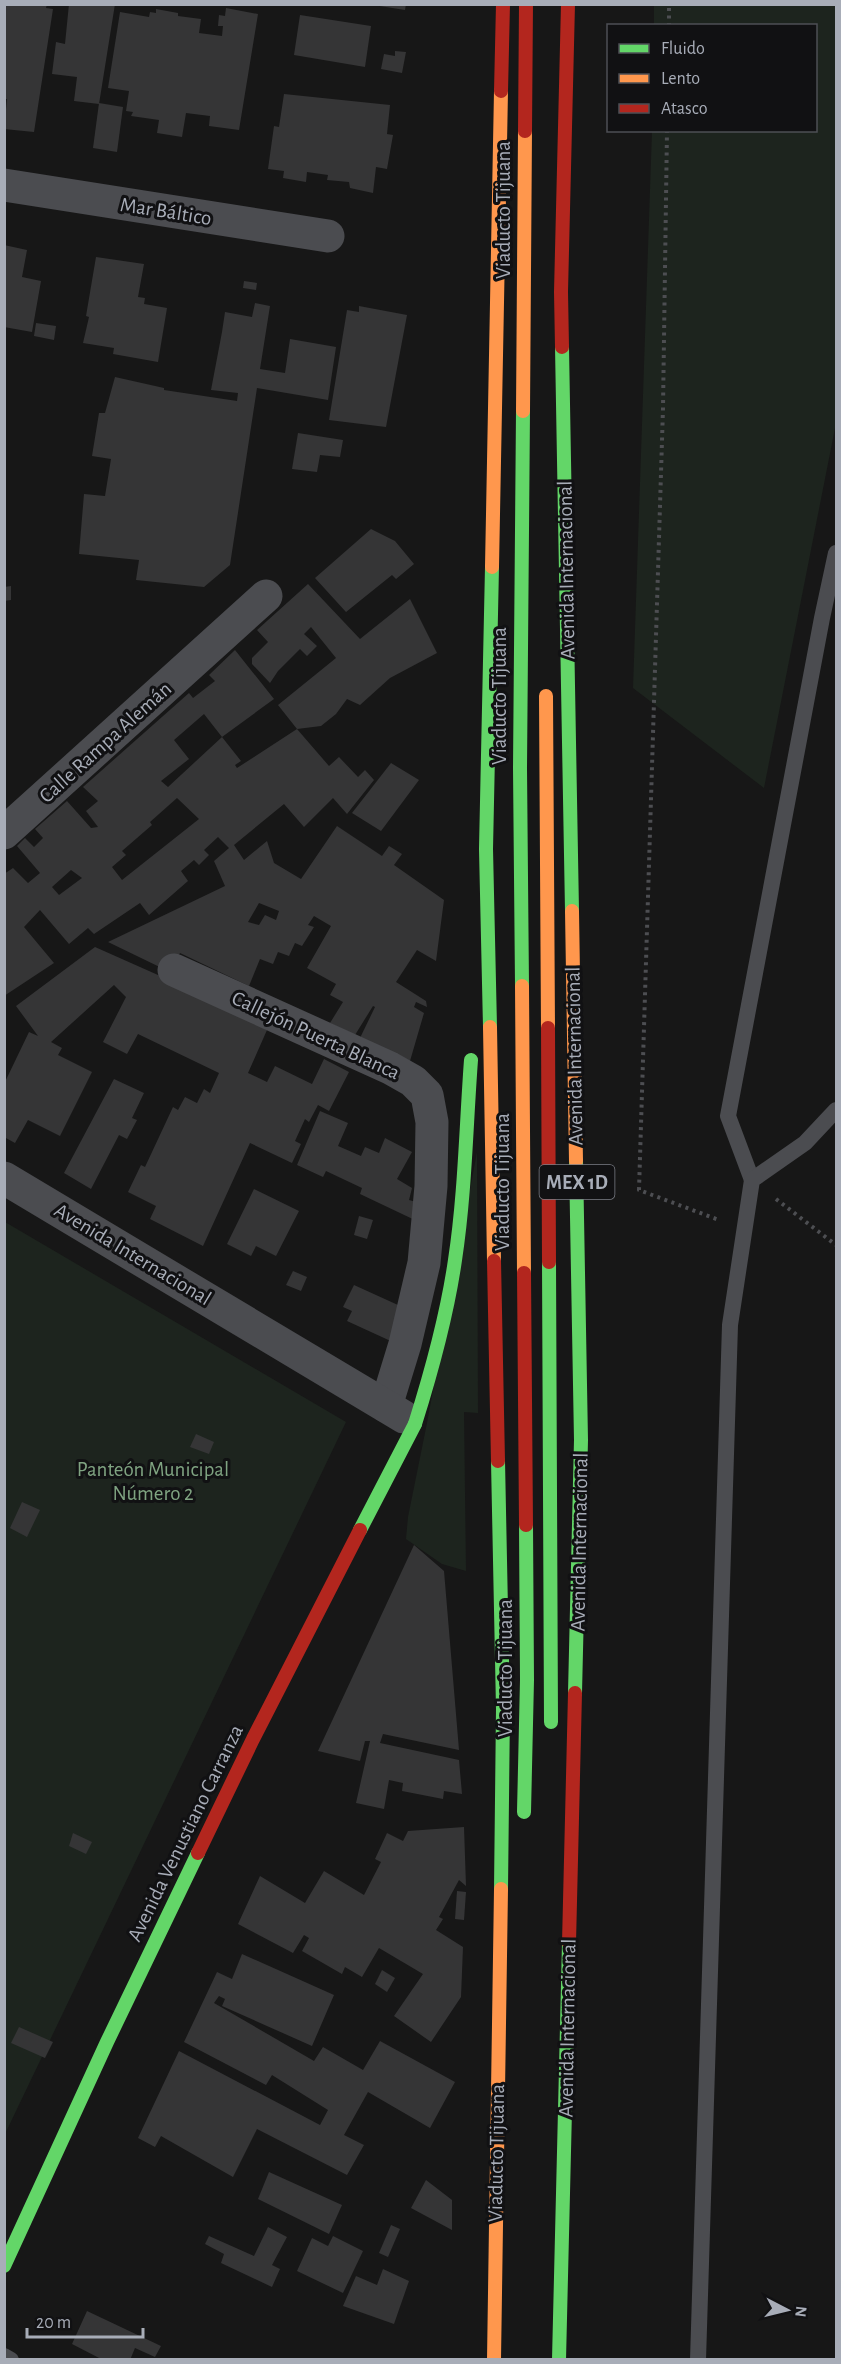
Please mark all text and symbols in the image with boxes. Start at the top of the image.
legend [607,24,817,132]
text: Fluido [661,40,705,58]
text: Lento [661,70,700,88]
text: Atasco [661,100,708,118]
street label: Viaducto Tijuana [493,141,514,279]
street label: Mar Báltico [119,194,213,229]
street label: Avenida Internacional [554,481,579,659]
street label: Viaducto Tijuana [489,627,510,765]
street label: Calle Rampa Alemán [35,678,175,807]
street label: Avenida Internacional [562,967,587,1145]
street label: Callejón Puerta Blanca [229,987,403,1084]
street label: Viaducto Tijuana [492,1113,513,1251]
road number: MEX 1D [540,1165,614,1199]
street label: Avenida Internacional [51,1199,215,1309]
street label: Avenida Internacional [567,1453,592,1631]
park label: Panteón Municipal Número 2 [77,1459,229,1504]
street label: Viaducto Tijuana [495,1599,516,1737]
street label: Avenida Venustiano Carranza [124,1721,247,1945]
street label: Avenida Internacional [555,1939,580,2117]
street label: Viaducto Tijuana [485,2083,508,2222]
north arrow [757,2280,817,2340]
scale bar [27,2301,142,2339]
text: N [792,2305,810,2318]
text: 20 m [36,2314,71,2332]

